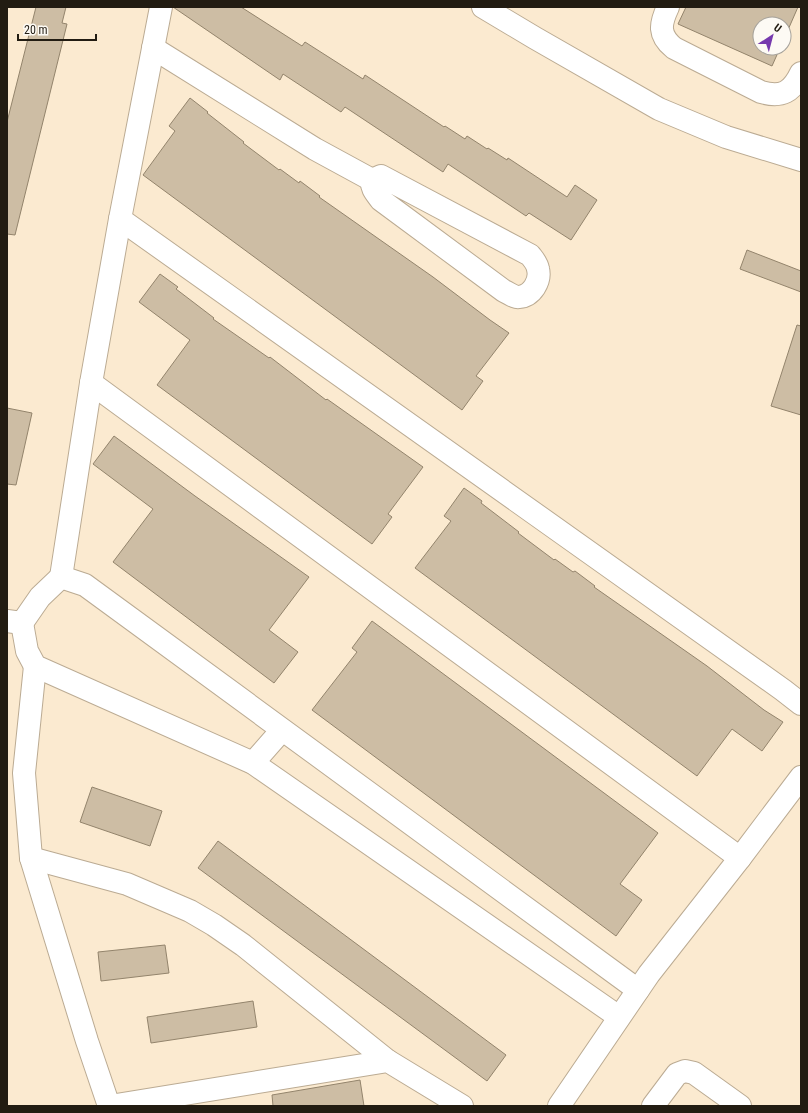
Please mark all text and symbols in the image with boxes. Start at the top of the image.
scale bar [18,16,96,42]
north arrow [752,16,792,56]
text: U [771,21,784,35]
text: 20 m [24,23,48,37]

